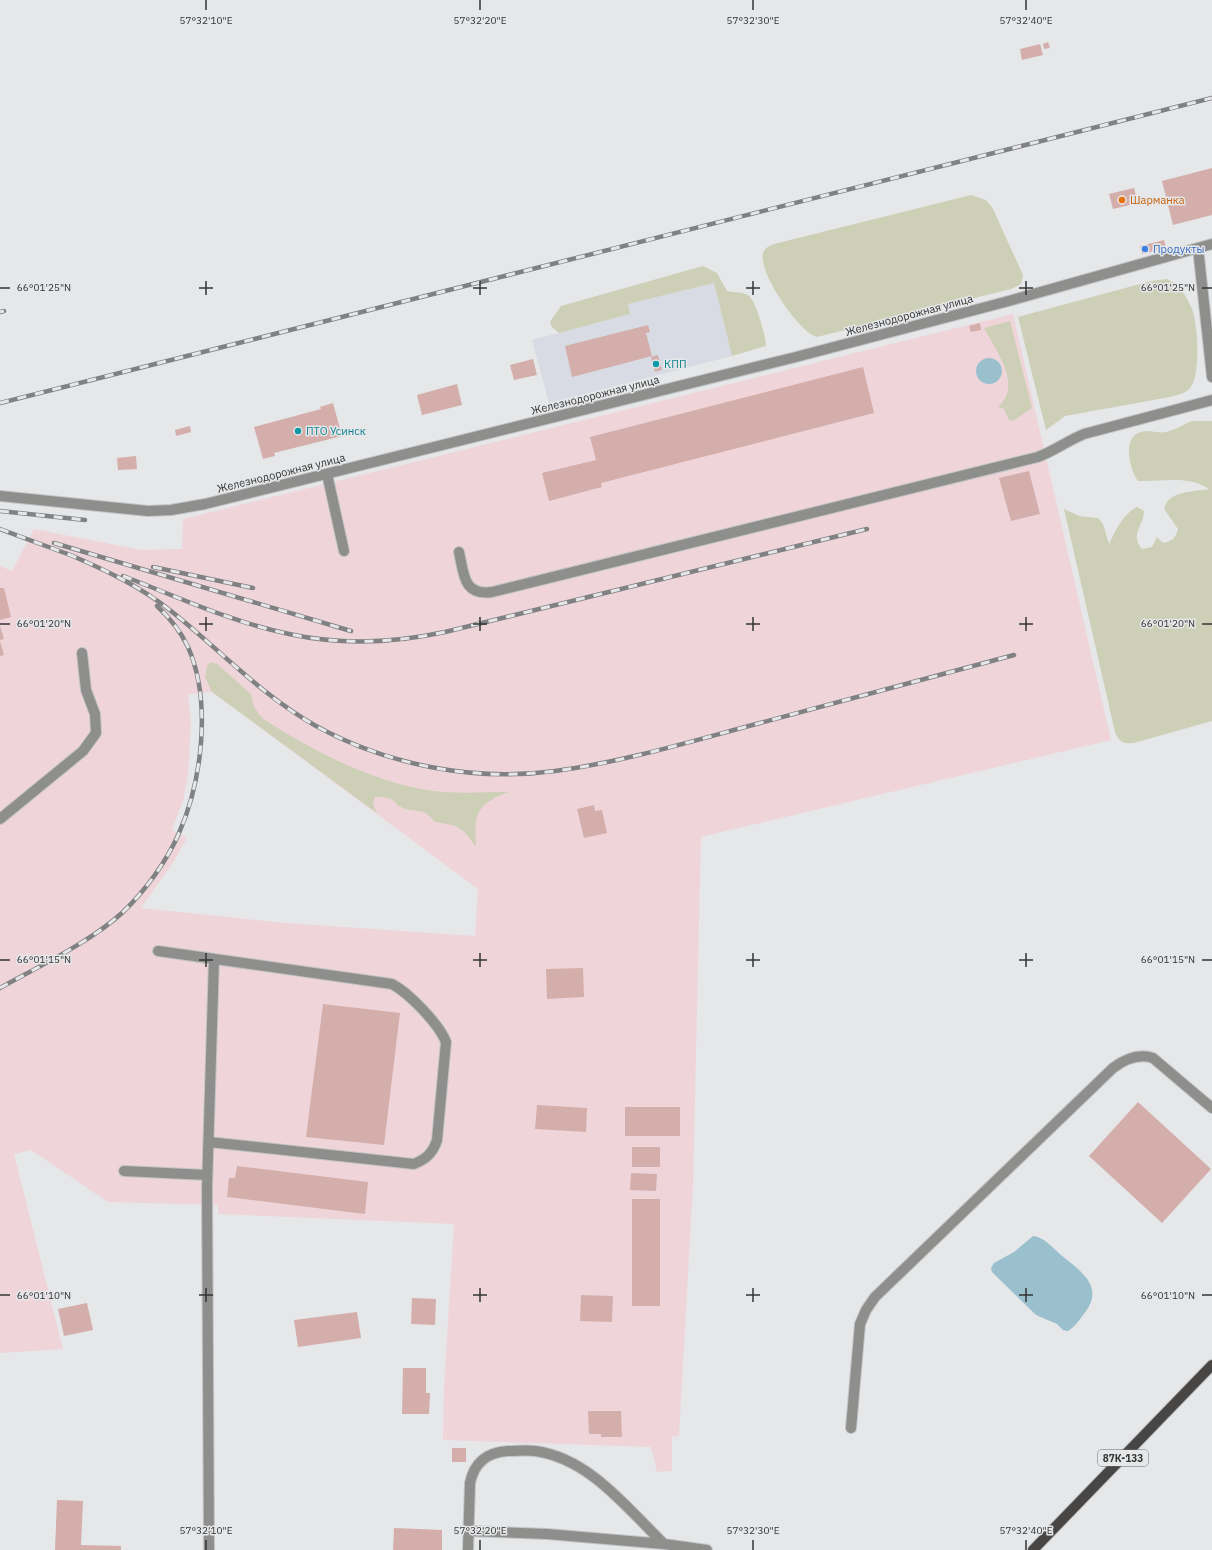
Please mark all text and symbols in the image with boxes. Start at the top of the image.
text: 57°32'10"E [179,14,233,27]
text: 57°32'20"E [453,14,507,27]
text: 57°32'30"E [726,14,780,27]
text: 57°32'40"E [999,14,1053,27]
place label: Шарманка [1130,193,1185,207]
marker: Шарманка [1117,195,1127,205]
place label: Прoдукты [1153,242,1204,256]
marker: Прoдукты [1140,244,1150,254]
text: 66°01'25"N [17,281,71,294]
text: 66°01'25"N [1141,281,1195,294]
street label: Железнодорожная улица [844,291,975,339]
place label: КПП [664,357,687,371]
marker: КПП [651,359,661,369]
street label: Железнодорожная улица [529,372,661,418]
place label: ПТО Усинск [306,424,366,438]
marker: ПТО Усинск [293,426,303,436]
street label: Железнодорожная улица [215,450,347,496]
text: 66°01'20"N [17,617,71,630]
text: 66°01'20"N [1141,617,1195,630]
text: 66°01'15"N [17,953,71,966]
text: 66°01'15"N [1141,953,1195,966]
text: 66°01'10"N [17,1289,71,1302]
text: 66°01'10"N [1141,1289,1195,1302]
road number: 87К-133 [1098,1450,1148,1466]
text: 57°32'10"E [179,1524,233,1537]
text: 57°32'20"E [453,1524,507,1537]
text: 57°32'30"E [726,1524,780,1537]
text: 57°32'40"E [999,1524,1053,1537]

